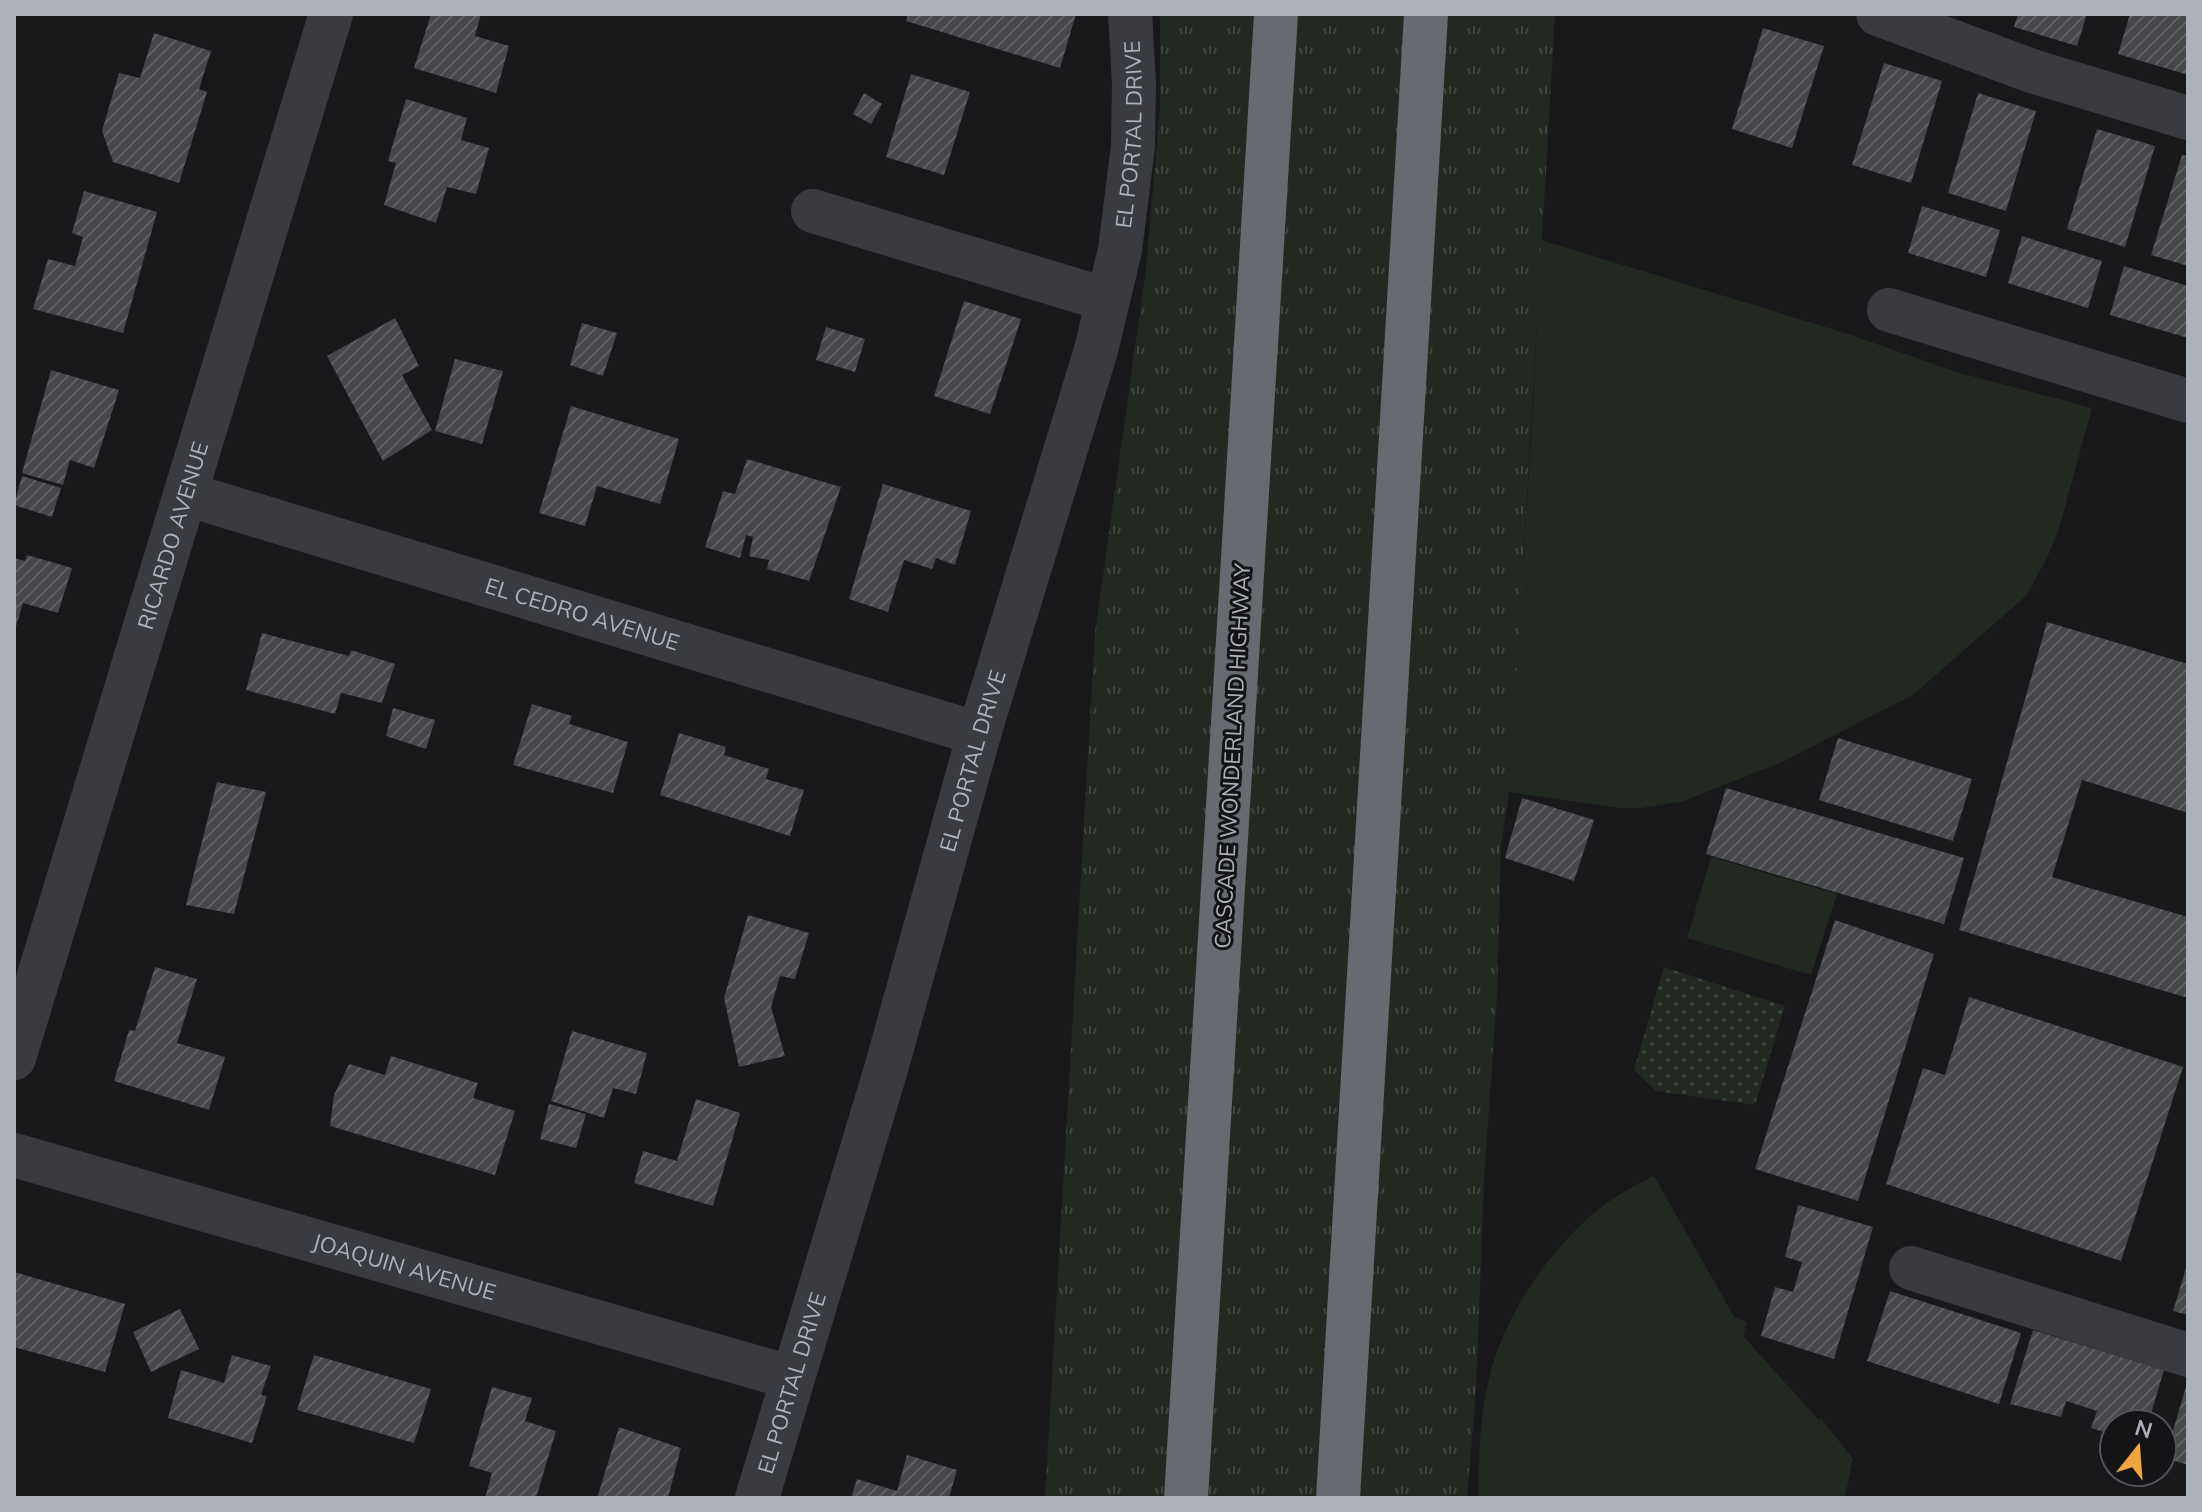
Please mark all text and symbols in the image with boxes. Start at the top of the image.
street label: EL PORTAL DRIVE [1109,40,1148,230]
street label: RICARDO AVENUE [131,438,214,633]
street label: CASCADE WONDERLAND HIGHWAY [1208,562,1256,949]
street label: EL CEDRO AVENUE [482,571,683,657]
street label: EL PORTAL DRIVE [933,667,1012,855]
street label: JOAQUIN AVENUE [309,1227,499,1306]
street label: EL PORTAL DRIVE [751,1289,832,1477]
north arrow [2098,1408,2178,1488]
text: N [2132,1413,2156,1445]

